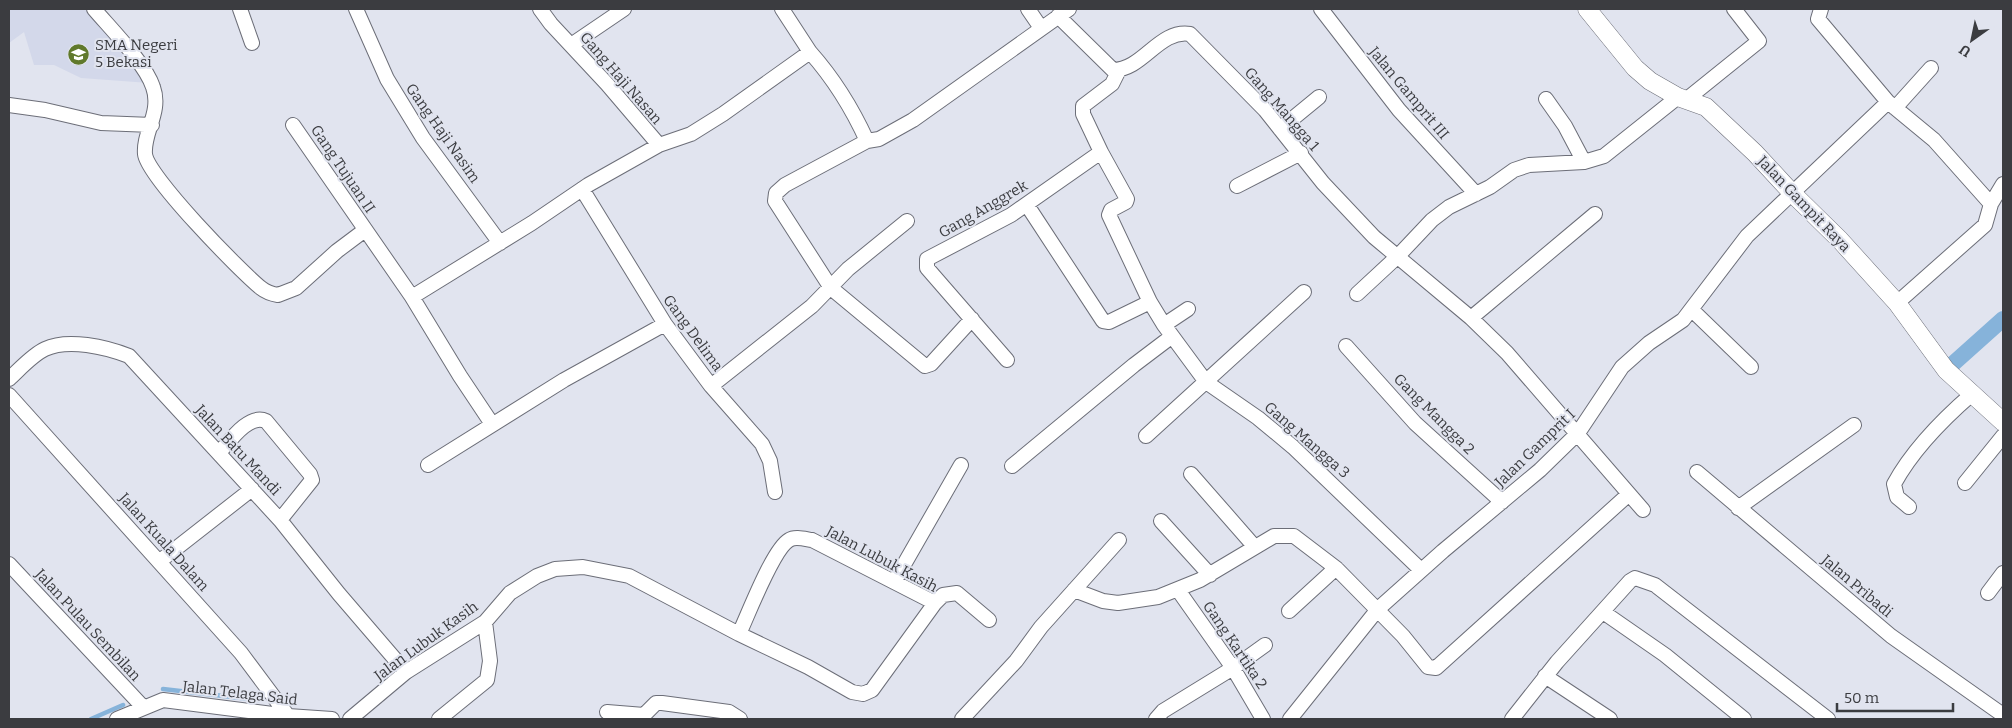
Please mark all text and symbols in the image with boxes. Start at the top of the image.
north arrow [1947,15,1997,65]
street label: Gang Haji Nasan [576,28,666,128]
place label: SMA Negeri 5 Bekasi [95,36,178,71]
text: U [1956,40,1974,60]
school or university icon: SMA Negeri 5 Bekasi [67,42,91,66]
street label: Jalan Gamprit III [1364,42,1453,143]
street label: Gang Mangga 1 [1241,64,1323,154]
street label: Gang Haji Nasim [402,80,484,187]
street label: Gang Tujuan II [307,122,379,216]
street label: Jalan Gampit Raya [1753,152,1854,256]
street label: Gang Anggrek [935,176,1031,242]
street label: Gang Delima [659,291,727,375]
street label: Gang Mangga 2 [1390,370,1478,458]
street label: Gang Mangga 3 [1261,398,1353,482]
street label: Jalan Batu Mandi [191,400,285,499]
street label: Jalan Gamprit I [1490,405,1579,492]
street label: Jalan Kuala Dalam [115,488,213,595]
street label: Jalan Lubuk Kasih [822,522,941,596]
street label: Jalan Pribadi [1817,550,1897,621]
street label: Jalan Pulau Sembilan [31,565,145,685]
street label: Jalan Lubuk Kasih [370,597,482,685]
street label: Gang Kartika 2 [1199,598,1271,692]
street label: Jalan Telaga Said [180,677,299,709]
scale bar [1837,680,1953,712]
text: 50 m [1844,689,1880,707]

